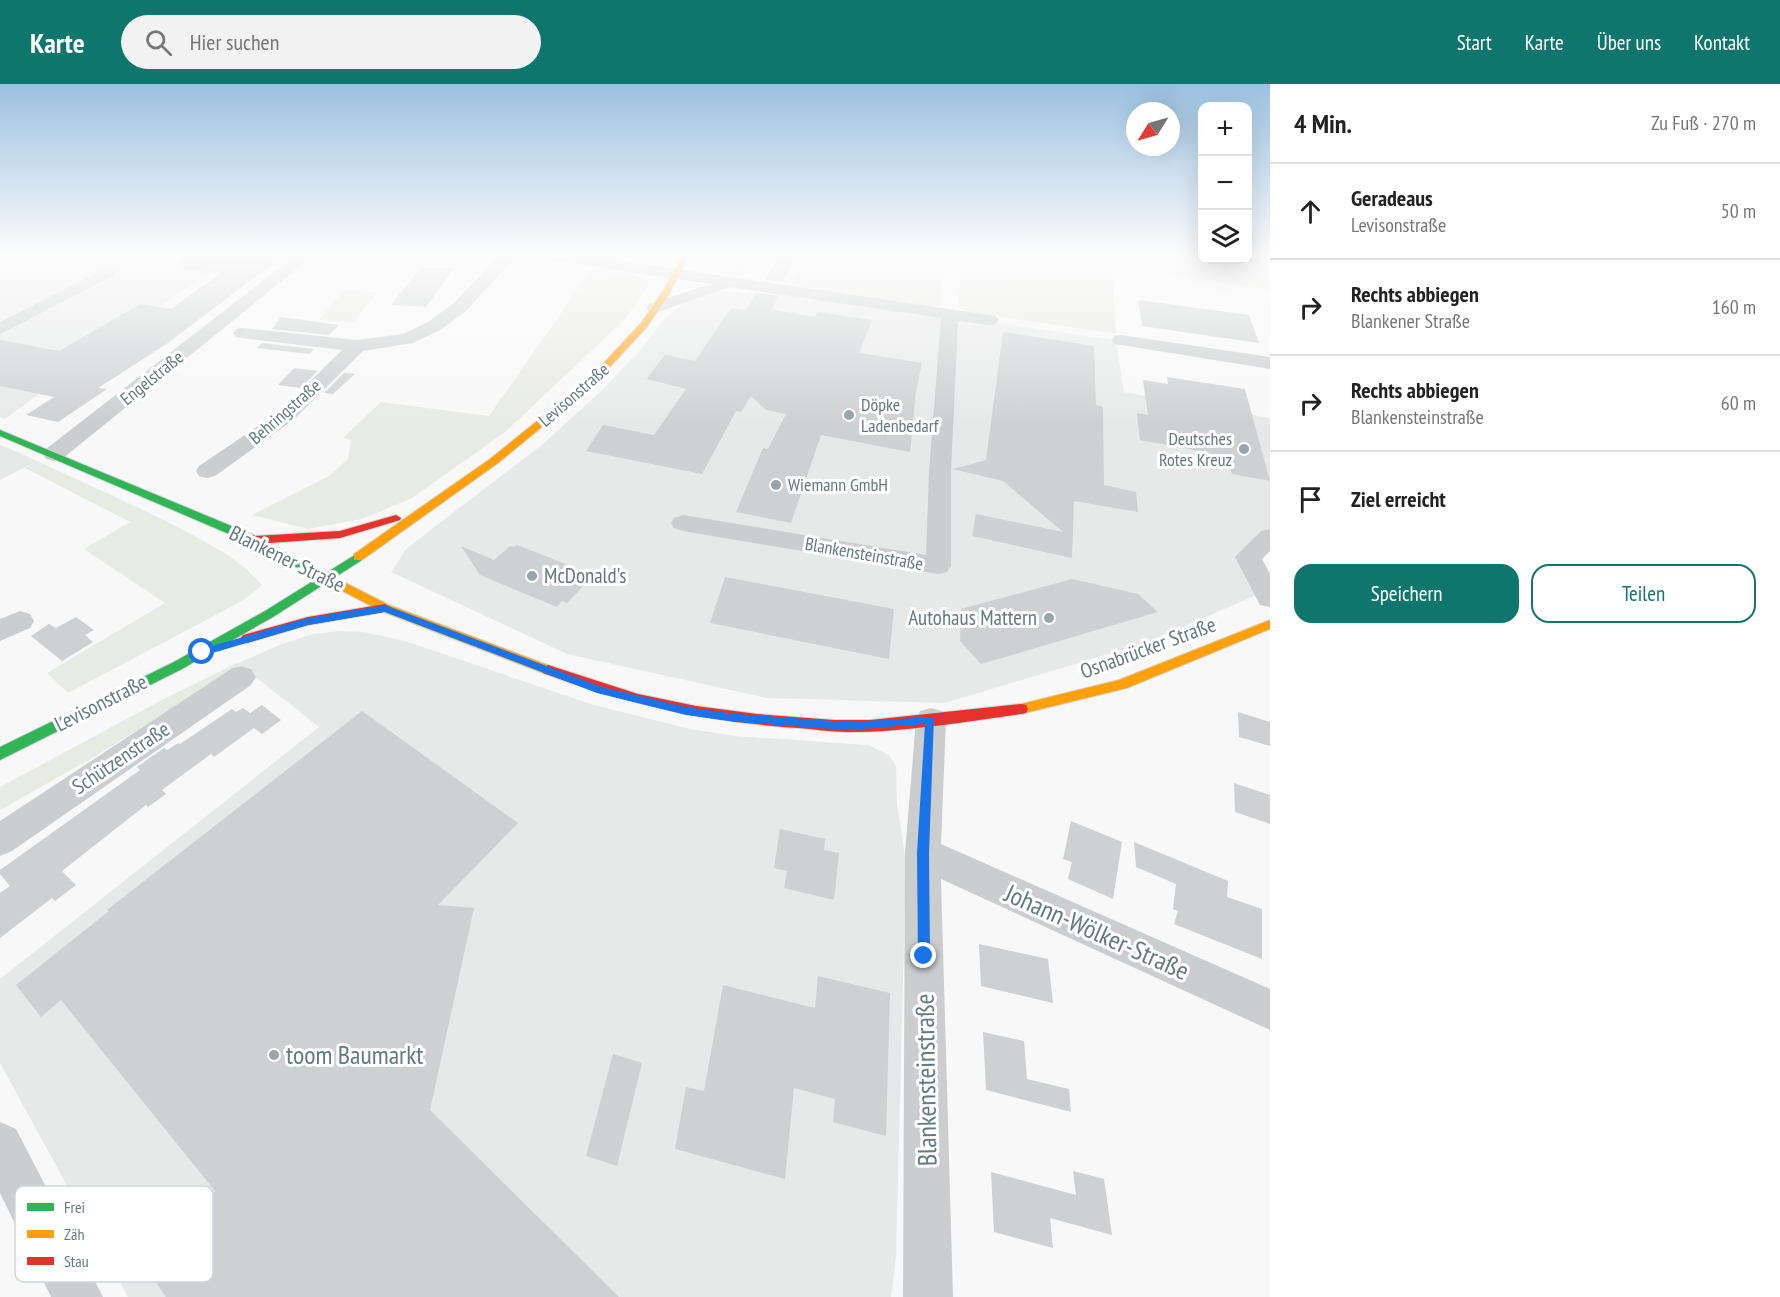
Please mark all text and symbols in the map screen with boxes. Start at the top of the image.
search box [121,15,541,69]
text: Karte [30,24,85,61]
icon: search [142,26,175,59]
text: Hier suchen [190,28,279,56]
text: Start [1457,29,1492,56]
text: Karte [1525,29,1564,56]
text: Über uns [1597,29,1661,56]
text: Kontakt [1694,29,1750,56]
north arrow [1126,102,1180,156]
map controls [1198,102,1252,264]
button: + [1198,102,1252,156]
text: 4 Min. [1294,107,1352,140]
text: Zu Fuß · 270 m [1651,110,1756,136]
button: − [1198,156,1252,210]
text: Geradeaus [1351,184,1433,212]
icon: ahead [1294,195,1327,228]
text: 50 m [1721,198,1756,224]
button: layers [1198,210,1252,264]
text: Levisonstraße [1351,212,1446,238]
text: Rechts abbiegen [1351,280,1479,308]
icon: right [1294,291,1327,324]
text: 160 m [1712,294,1756,320]
text: Blankener Straße [1351,308,1470,334]
street label: Engelstraße [116,345,188,410]
street label: Levisonstraße [534,358,614,431]
street label: Behringstraße [244,374,325,449]
text: Rechts abbiegen [1351,376,1479,404]
icon: right [1294,387,1327,420]
text: 60 m [1721,390,1756,416]
place label: Döpke Ladenbedarf [861,393,940,437]
text: Blankensteinstraße [1351,404,1484,430]
marker: Döpke Ladenbedarf [842,408,856,422]
place label: Deutsches Rotes Kreuz [1159,427,1232,471]
marker: Deutsches Rotes Kreuz [1237,442,1251,456]
place label: Wiemann GmbH [788,473,888,496]
marker: Wiemann GmbH [769,478,783,492]
icon: arrive [1294,483,1327,516]
text: Ziel erreicht [1351,485,1446,513]
street label: Blankener Straße [225,519,349,598]
street label: Blankensteinstraße [803,532,925,575]
place label: McDonald's [544,562,626,589]
button: Speichern [1294,564,1519,623]
button: Teilen [1531,564,1756,623]
marker: McDonald's [525,569,539,583]
place label: Autohaus Mattern [908,604,1037,631]
street label: Osnabrücker Straße [1076,610,1219,685]
marker: Autohaus Mattern [1042,611,1056,625]
route start [188,638,214,664]
street label: Levisonstraße [50,668,152,737]
street label: Schützenstraße [67,715,175,800]
street label: Johann-Wölker-Straße [999,876,1194,987]
route end [910,942,936,968]
street label: Blankensteinstraße [907,993,944,1167]
place label: toom Baumarkt [286,1038,423,1071]
marker: toom Baumarkt [267,1048,281,1062]
legend [15,1186,213,1282]
text: Frei [64,1197,85,1217]
text: Zäh [64,1224,84,1244]
text: Stau [64,1251,89,1271]

